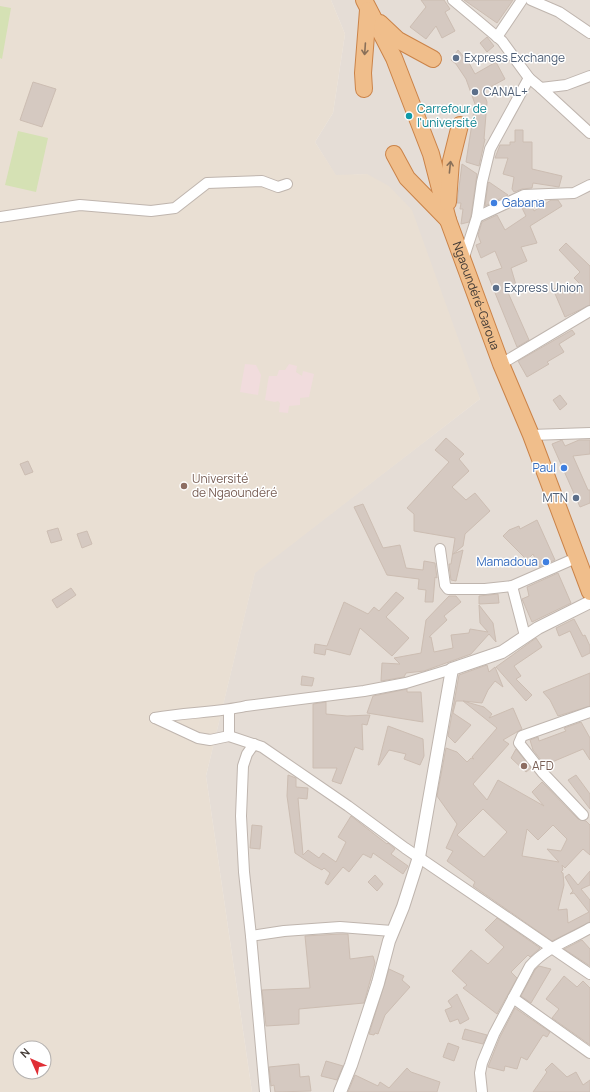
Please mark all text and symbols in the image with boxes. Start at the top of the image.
one-way arrow [361,42,368,55]
place label: Express Exchange [464,49,565,66]
marker: Express Exchange [451,53,461,63]
place label: CANAL+ [483,83,528,100]
marker: CANAL+ [470,87,480,97]
place label: Carrefour de l'université [417,100,487,131]
marker: Carrefour de l'université [404,111,414,121]
one-way arrow [447,161,454,174]
place label: Gabana [502,194,545,211]
marker: Gabana [489,198,499,208]
street label: Ngaoundéré-Garoua [449,239,504,352]
place label: Express Union [504,279,583,296]
marker: Express Union [491,283,501,293]
place label: Paul [532,459,556,476]
marker: Paul [559,463,569,473]
place label: Université de Ngaoundéré [192,470,277,501]
marker: Université de Ngaoundéré [179,481,189,491]
place label: MTN [543,489,568,506]
marker: MTN [571,493,581,503]
place label: Mamadoua [476,553,538,570]
marker: Mamadoua [541,557,551,567]
place label: AFD [532,757,554,774]
marker: AFD [519,761,529,771]
north arrow [12,1040,52,1080]
text: N [16,1044,33,1061]

